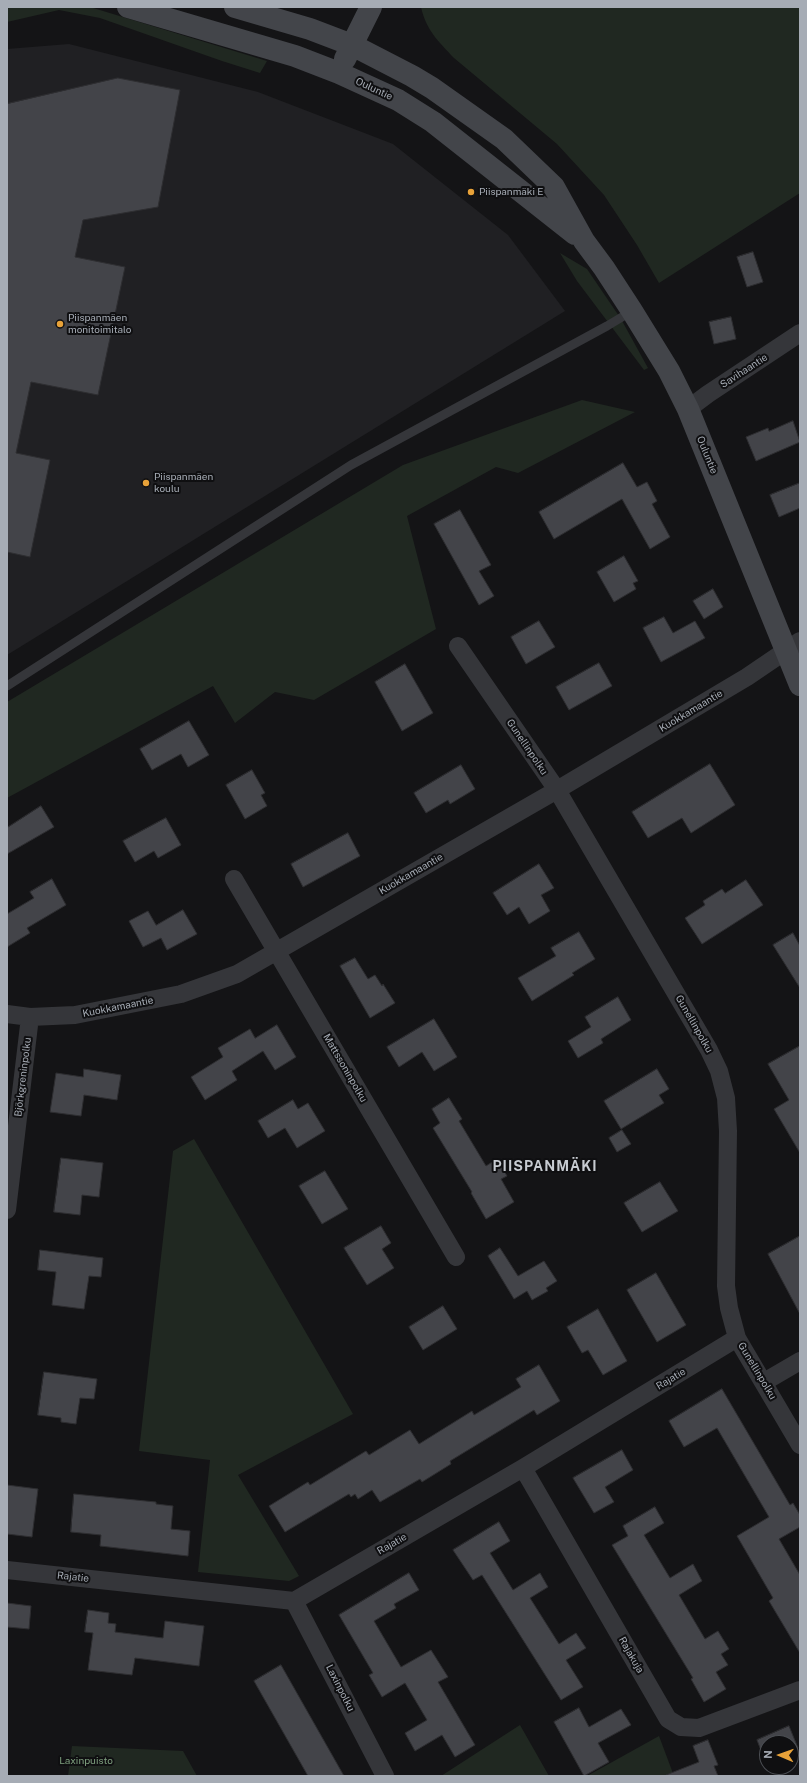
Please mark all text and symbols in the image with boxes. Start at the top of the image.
street label: Ouluntie [354,75,394,103]
place label: Piispanmäki E [479,186,544,198]
marker: Piispanmäki E [466,187,476,197]
place label: Piispanmäen monitoimitalo [68,312,131,336]
marker: Piispanmäen monitoimitalo [55,319,65,329]
street label: Savihaantie [718,351,770,391]
street label: Ouluntie [694,434,720,476]
place label: Piispanmäen koulu [154,471,213,494]
marker: Piispanmäen koulu [141,478,151,488]
street label: Kuokkamaantie [657,687,725,735]
street label: Gunellinpolku [504,717,550,777]
street label: Kuokkamaantie [377,851,445,897]
street label: Gunellinpolku [673,993,715,1055]
street label: Kuokkamaantie [82,994,154,1020]
street label: Mattssoninpolku [321,1032,369,1104]
street label: Björkgreninpolku [12,1037,34,1117]
district label: PIISPANMÄKI [492,1159,598,1175]
street label: Gunellinpolku [735,1340,779,1402]
street label: Rajatie [654,1366,688,1392]
street label: Rajatie [375,1531,409,1557]
street label: Rajatie [56,1569,90,1585]
street label: Rajakuja [616,1635,646,1675]
street label: Laxinpolku [323,1663,357,1713]
north arrow [759,1735,799,1775]
text: N [762,1750,774,1759]
park label: Laxinpuisto [59,1755,113,1767]

